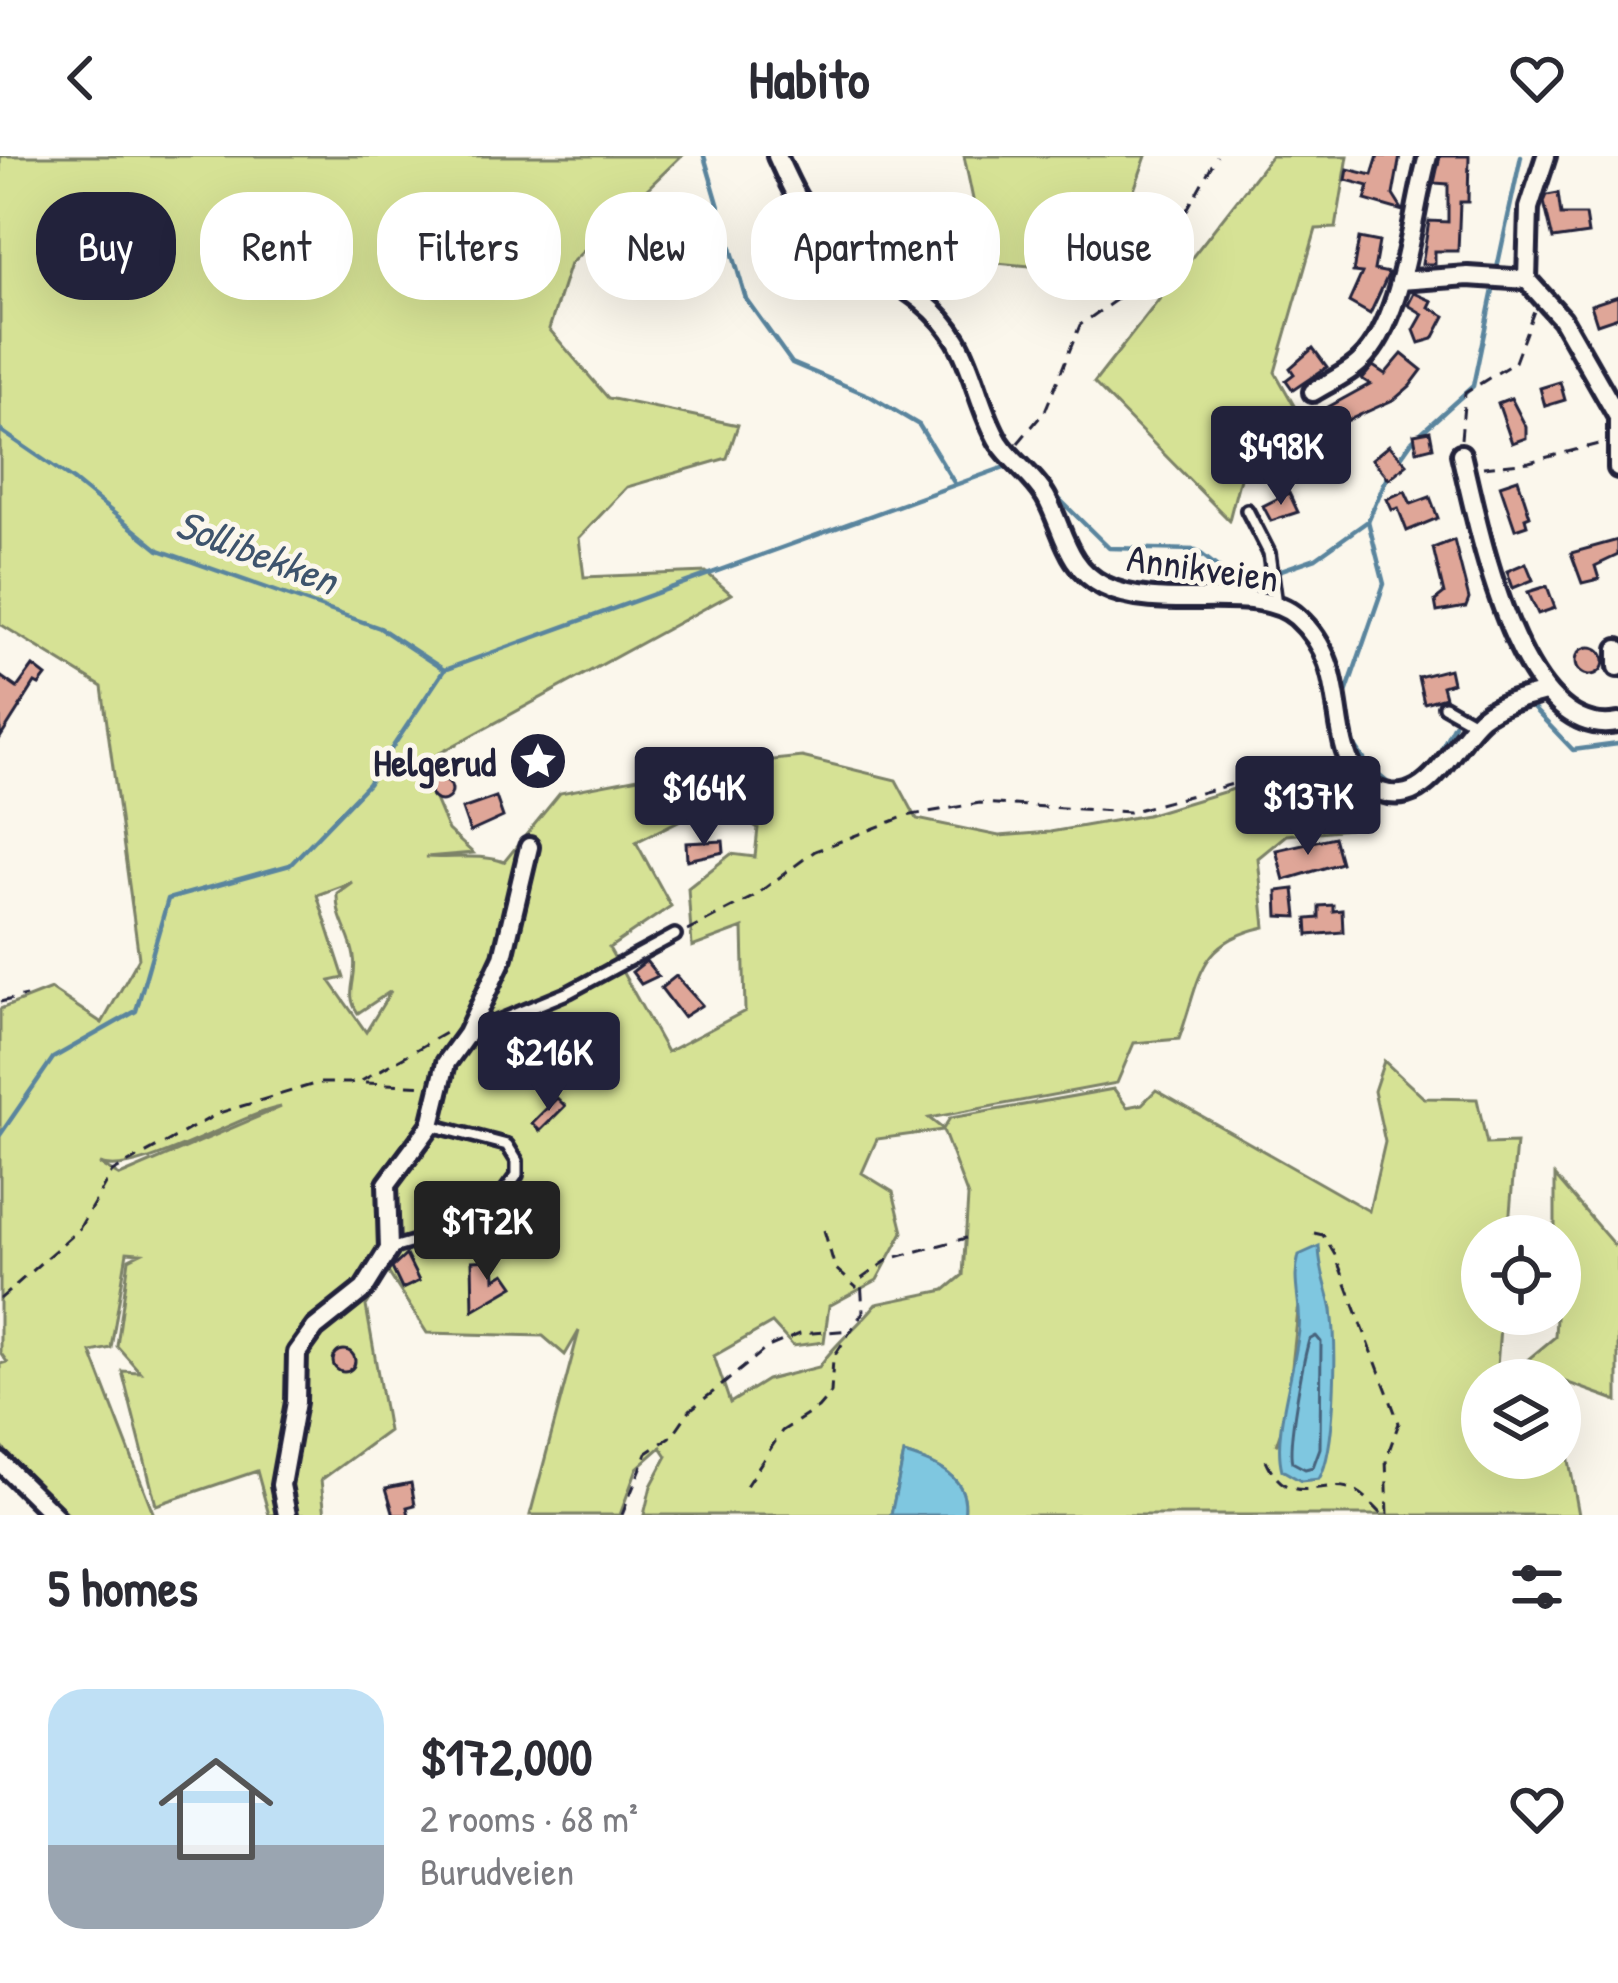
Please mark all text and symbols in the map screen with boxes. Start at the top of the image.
text: Habito [748,42,870,115]
icon: back [48,45,114,111]
icon: heart [1504,45,1570,111]
chip: Buy [36,192,176,300]
chip: Rent [200,192,353,300]
chip: Filters [377,192,561,300]
chip: New [585,192,727,300]
chip: Apartment [751,192,1000,300]
chip: House [1024,192,1194,300]
pin: $498K [1197,406,1365,508]
text: $498K [1238,418,1324,471]
water label: Sollibekken [168,494,349,609]
street label: Annikveien [1124,530,1282,604]
place icon: Helgerud [507,730,569,792]
place label: Helgerud [373,735,497,789]
pin: $164K [620,747,788,849]
pin: $137K [1224,756,1392,858]
text: $164K [662,759,746,812]
text: $137K [1262,768,1354,821]
pin: $216K [465,1012,633,1114]
text: $216K [505,1024,593,1077]
pin: $172K [403,1181,571,1283]
text: $172K [441,1193,533,1246]
map controls [1461,1215,1581,1479]
button: locate [1461,1215,1581,1335]
button: layers [1461,1359,1581,1479]
text: 5 homes [48,1553,198,1622]
icon: filters [1504,1554,1570,1620]
text: $172,000 [420,1722,592,1791]
icon: home [144,1737,288,1881]
icon: heart [1504,1776,1570,1842]
text: 2 rooms · 68 m² [420,1791,638,1844]
text: Burudveien [420,1844,574,1897]

